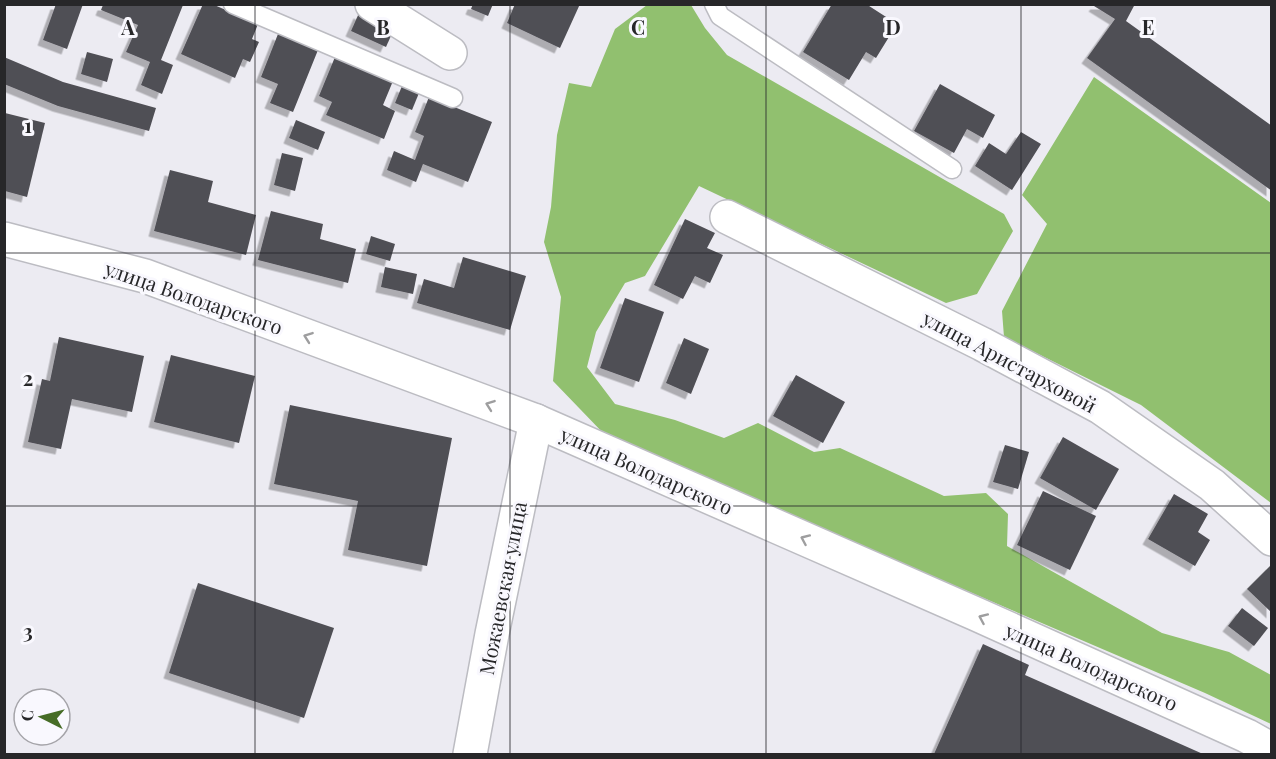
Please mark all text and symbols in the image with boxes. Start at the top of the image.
text: A [120,13,135,40]
text: B [376,13,390,40]
text: C [631,13,645,40]
text: D [885,13,901,40]
text: E [1142,13,1154,40]
text: 1 [24,111,32,138]
street label: улица Володарского [101,254,286,340]
street label: улица Аристарховой [918,303,1102,418]
one-way arrow [303,331,313,344]
text: 2 [23,364,33,391]
one-way arrow [485,399,496,412]
street label: улица Володарского [556,419,738,520]
street label: Можаевская улица [472,499,532,677]
one-way arrow [800,535,811,547]
one-way arrow [979,613,990,625]
street label: улица Володарского [1001,615,1183,716]
text: 3 [23,617,33,644]
north arrow [12,687,72,747]
text: С [16,709,38,722]

